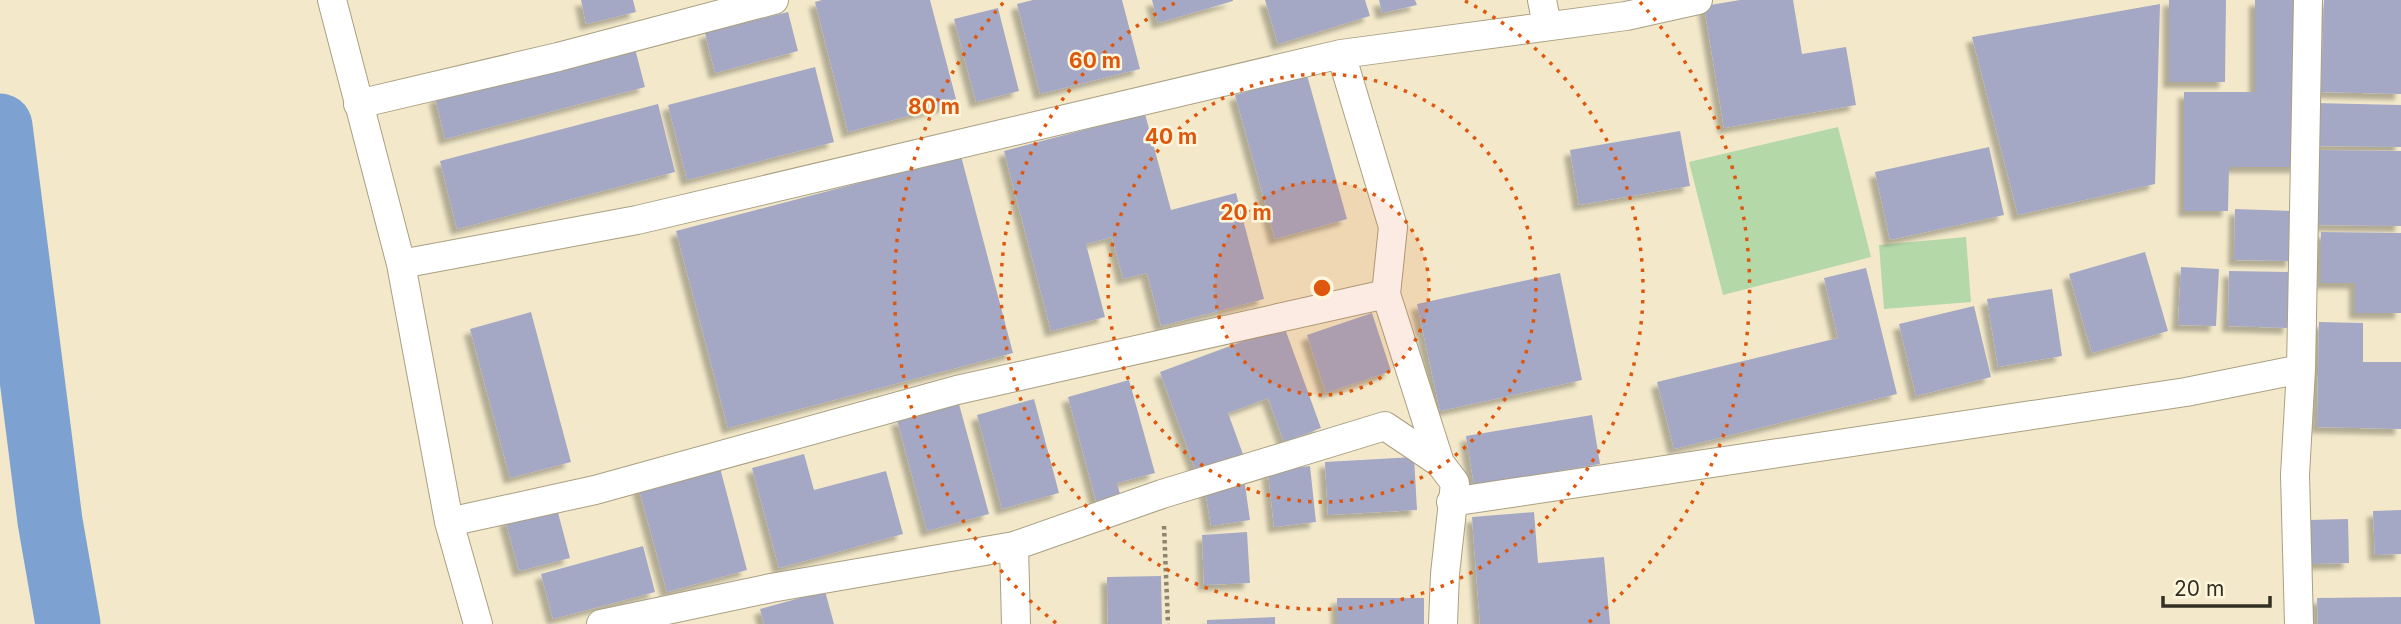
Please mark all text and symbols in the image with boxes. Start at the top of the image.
text: 60 m [1069,48,1121,73]
text: 80 m [908,94,960,119]
text: 40 m [1145,124,1197,149]
text: 20 m [1220,200,1272,225]
centre of rings [1310,276,1334,300]
scale bar [2163,564,2270,608]
text: 20 m [2174,576,2224,601]

